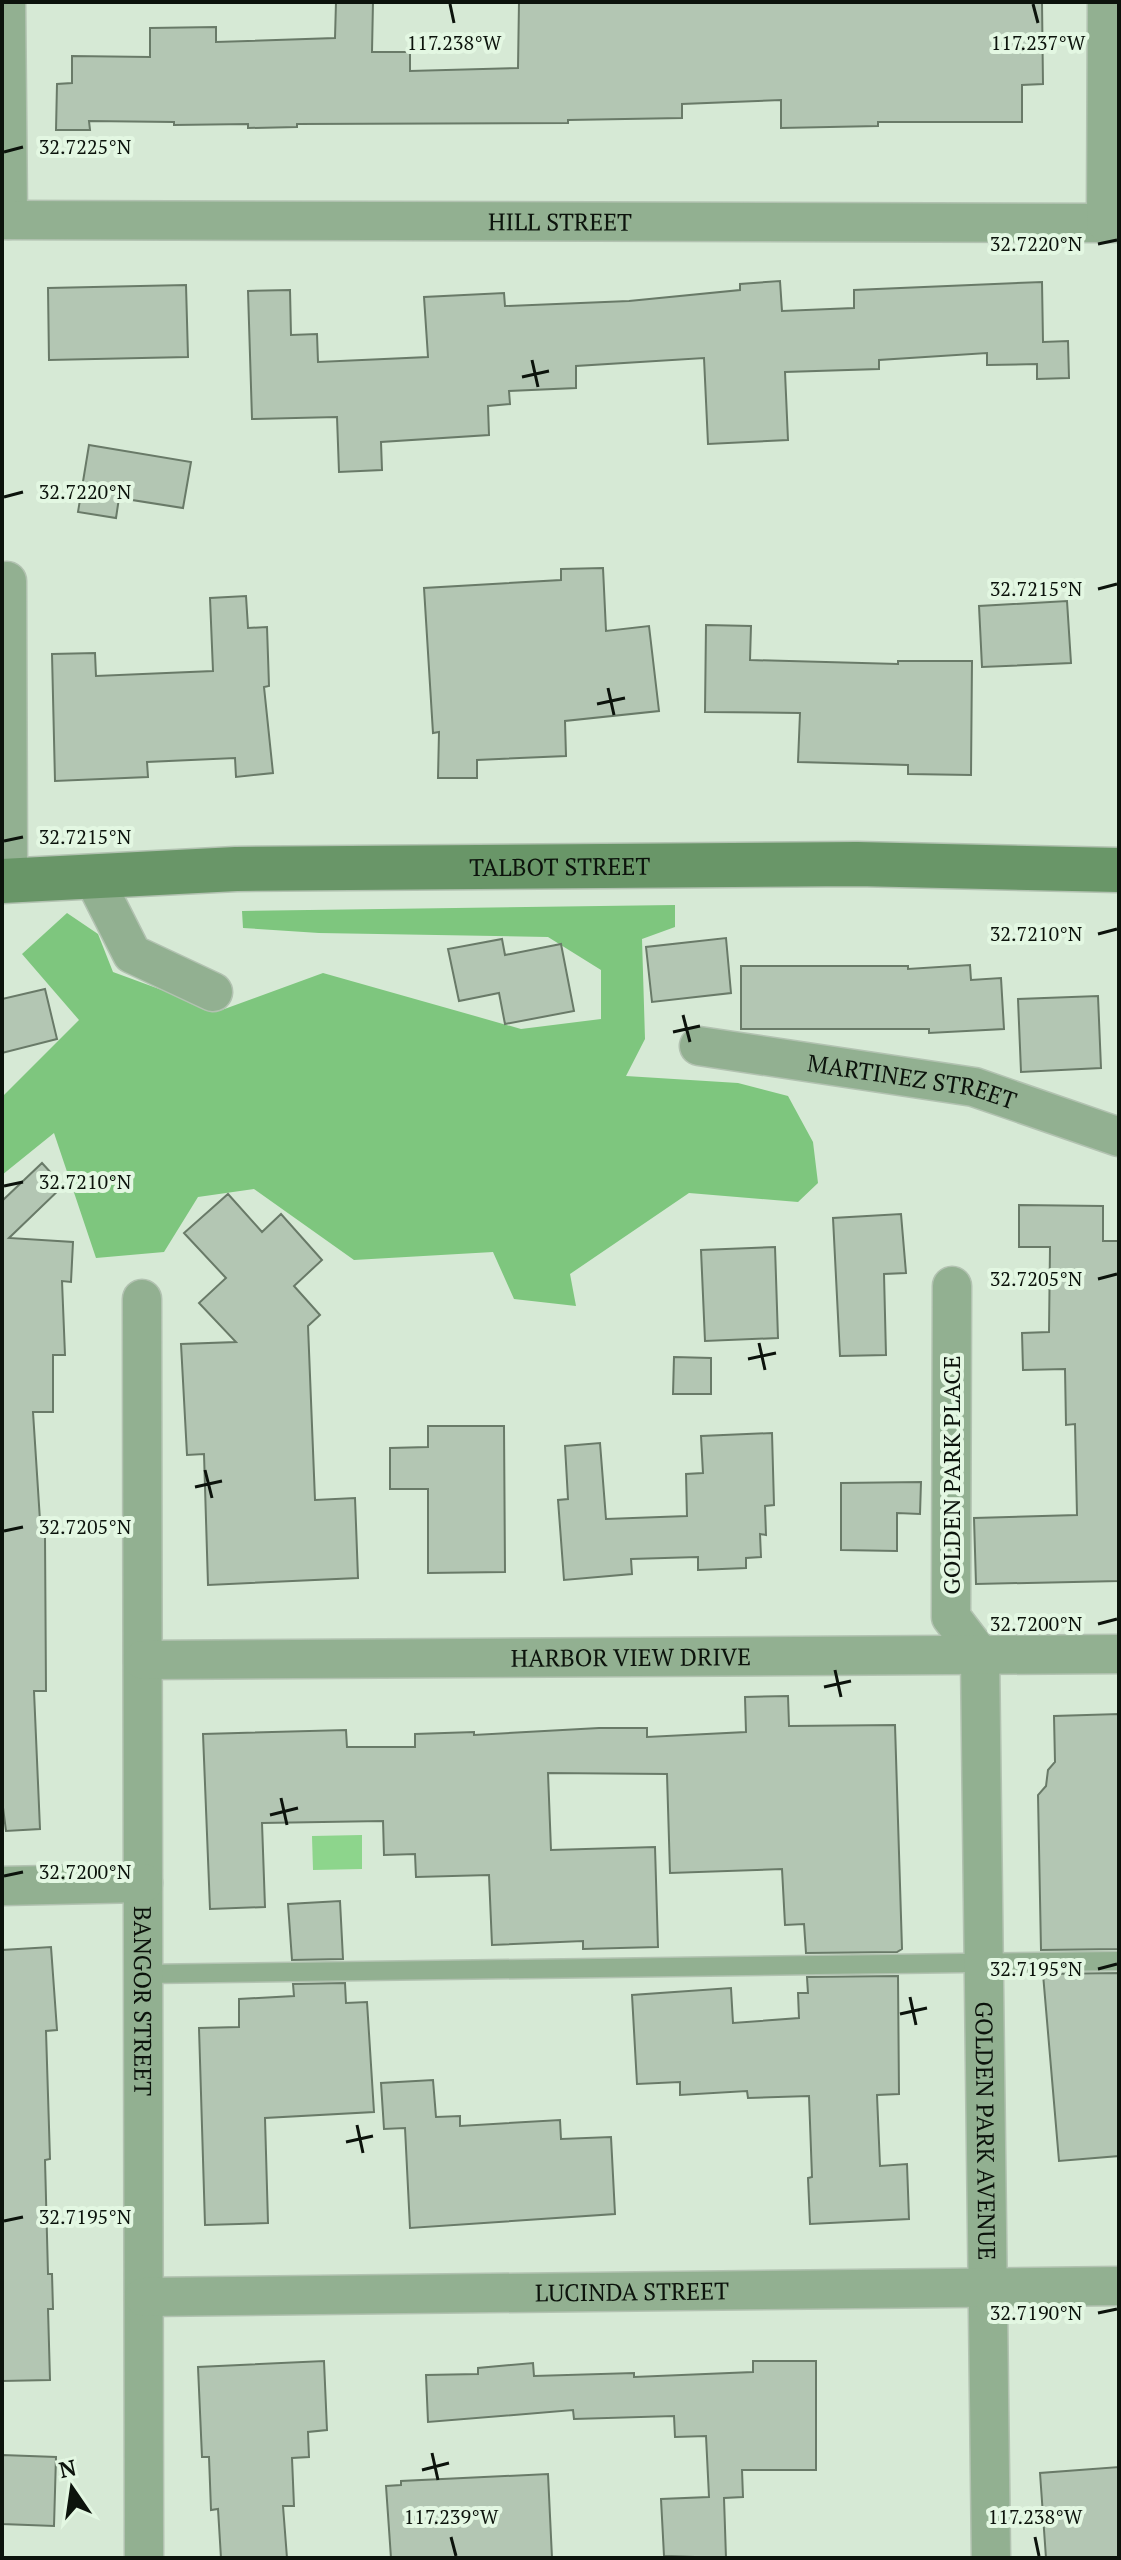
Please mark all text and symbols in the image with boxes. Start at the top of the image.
text: 117.238°W [407,29,502,56]
text: 117.237°W [991,29,1086,56]
text: 32.7225°N [39,133,132,160]
street label: HILL STREET [488,205,632,238]
text: 32.7220°N [990,230,1083,257]
text: 32.7220°N [39,478,132,505]
text: 32.7215°N [990,575,1083,602]
text: 32.7215°N [39,823,132,850]
street label: TALBOT STREET [469,850,650,883]
text: 32.7210°N [990,920,1083,947]
street label: MARTINEZ STREET [805,1046,1021,1117]
text: 32.7210°N [39,1168,132,1195]
text: 32.7205°N [990,1265,1083,1292]
street label: GOLDEN PARK PLACE [935,1355,967,1595]
text: 32.7205°N [39,1513,132,1540]
text: 32.7200°N [990,1610,1083,1637]
street label: HARBOR VIEW DRIVE [511,1640,751,1674]
text: 32.7200°N [39,1858,132,1885]
street label: BANGOR STREET [127,1906,159,2096]
text: 32.7195°N [990,1955,1083,1982]
street label: GOLDEN PARK AVENUE [968,2001,1003,2261]
text: 32.7195°N [39,2203,132,2230]
street label: LUCINDA STREET [535,2274,729,2309]
text: 32.7190°N [990,2299,1083,2326]
north arrow [32,2448,112,2528]
text: N [56,2452,79,2484]
text: 117.239°W [404,2503,499,2530]
text: 117.238°W [988,2503,1083,2530]

